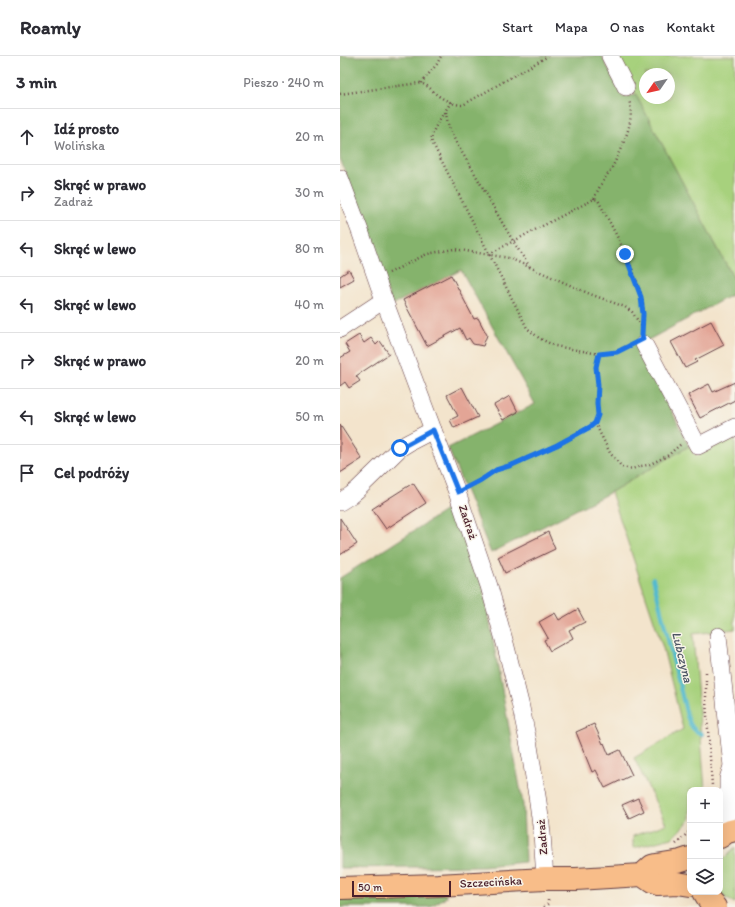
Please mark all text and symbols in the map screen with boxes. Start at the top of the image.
text: Roamly [20,16,81,39]
text: Start [502,19,533,36]
text: Mapa [555,19,588,36]
text: O nas [610,19,644,36]
text: Kontakt [666,19,715,36]
north arrow [639,68,675,104]
text: 3 min [16,72,57,92]
text: Pieszo · 240 m [243,75,324,90]
text: Idź prosto [54,120,119,138]
icon: ahead [16,126,38,148]
text: 20 m [295,129,324,144]
text: Wolińska [54,138,105,153]
text: Skręć w prawo [54,176,146,194]
icon: right [16,182,38,204]
text: 30 m [295,185,324,200]
text: Zadraż [54,194,93,209]
icon: left [16,238,38,260]
text: Skręć w lewo [54,240,136,258]
text: 80 m [295,241,324,256]
route end [616,245,634,263]
icon: left [16,294,38,316]
text: Skręć w lewo [54,296,136,314]
text: 40 m [294,297,324,312]
icon: right [16,350,38,372]
text: Skręć w prawo [54,352,146,370]
text: 20 m [295,353,324,368]
icon: left [16,406,38,428]
text: Skręć w lewo [54,408,136,426]
text: 50 m [295,409,324,424]
route start [391,439,409,457]
icon: arrive [16,462,38,484]
text: Cel podróży [54,464,129,482]
street label: Zadraż [456,503,481,542]
water label: Lubczyna [669,630,696,685]
map controls [687,787,723,895]
button: + [687,787,723,823]
street label: Zadraż [533,818,551,855]
button: − [687,823,723,859]
button: layers [687,859,723,895]
street label: Szczecińska [460,873,523,891]
scale bar [352,879,451,898]
text: 50 m [358,881,382,894]

